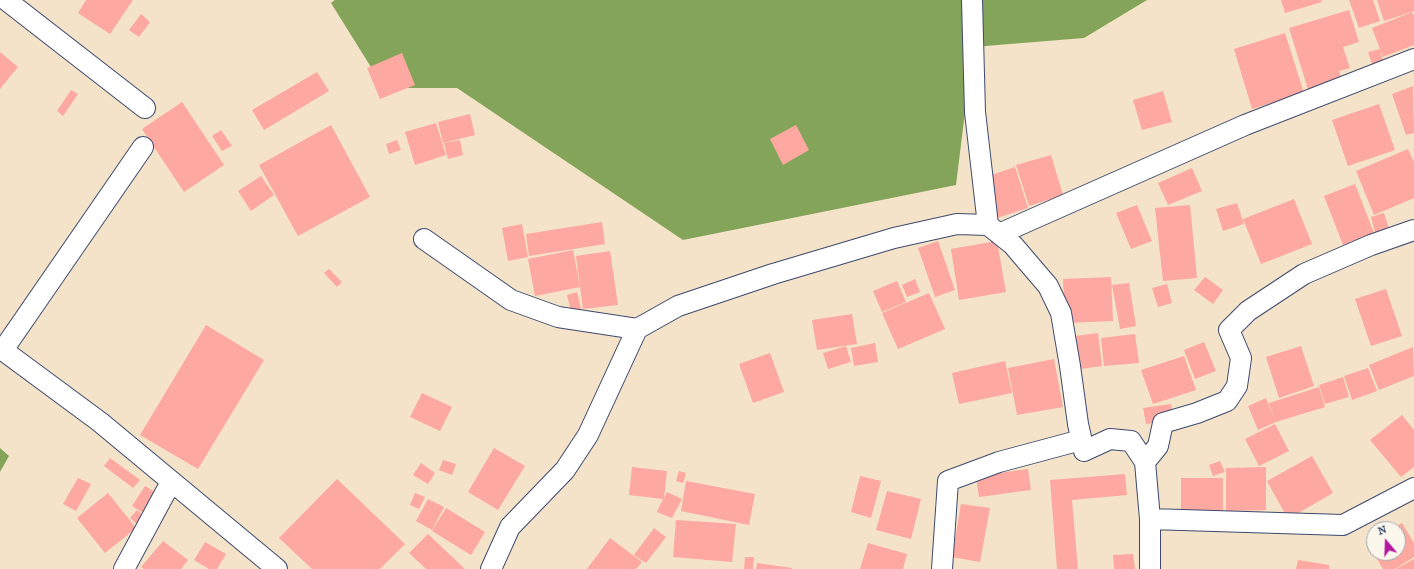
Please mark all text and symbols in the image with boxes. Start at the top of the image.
north arrow [1366,521,1406,561]
text: N [1376,523,1388,538]

